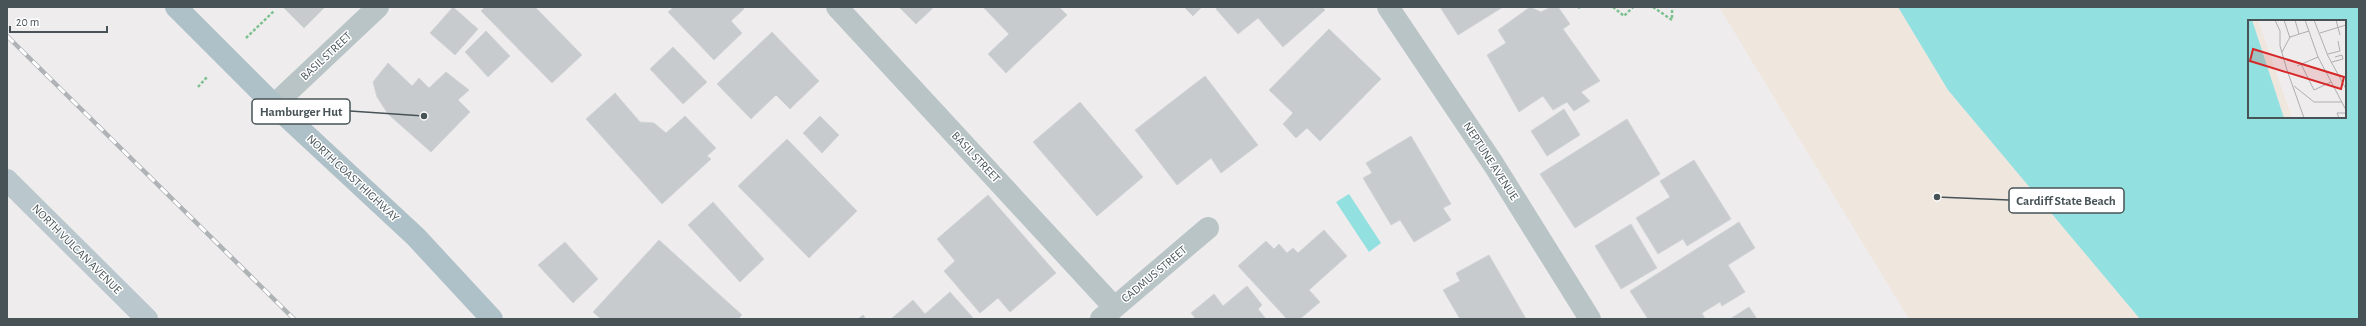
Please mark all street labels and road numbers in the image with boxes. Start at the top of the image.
street label: BASIL STREET [298,29,354,82]
street label: NEPTUNE AVENUE [1461,120,1521,202]
street label: BASIL STREET [950,129,1003,185]
street label: NORTH COAST HIGHWAY [305,132,402,224]
street label: NORTH VULCAN AVENUE [30,202,124,296]
street label: CADMUS STREET [1119,243,1189,305]

